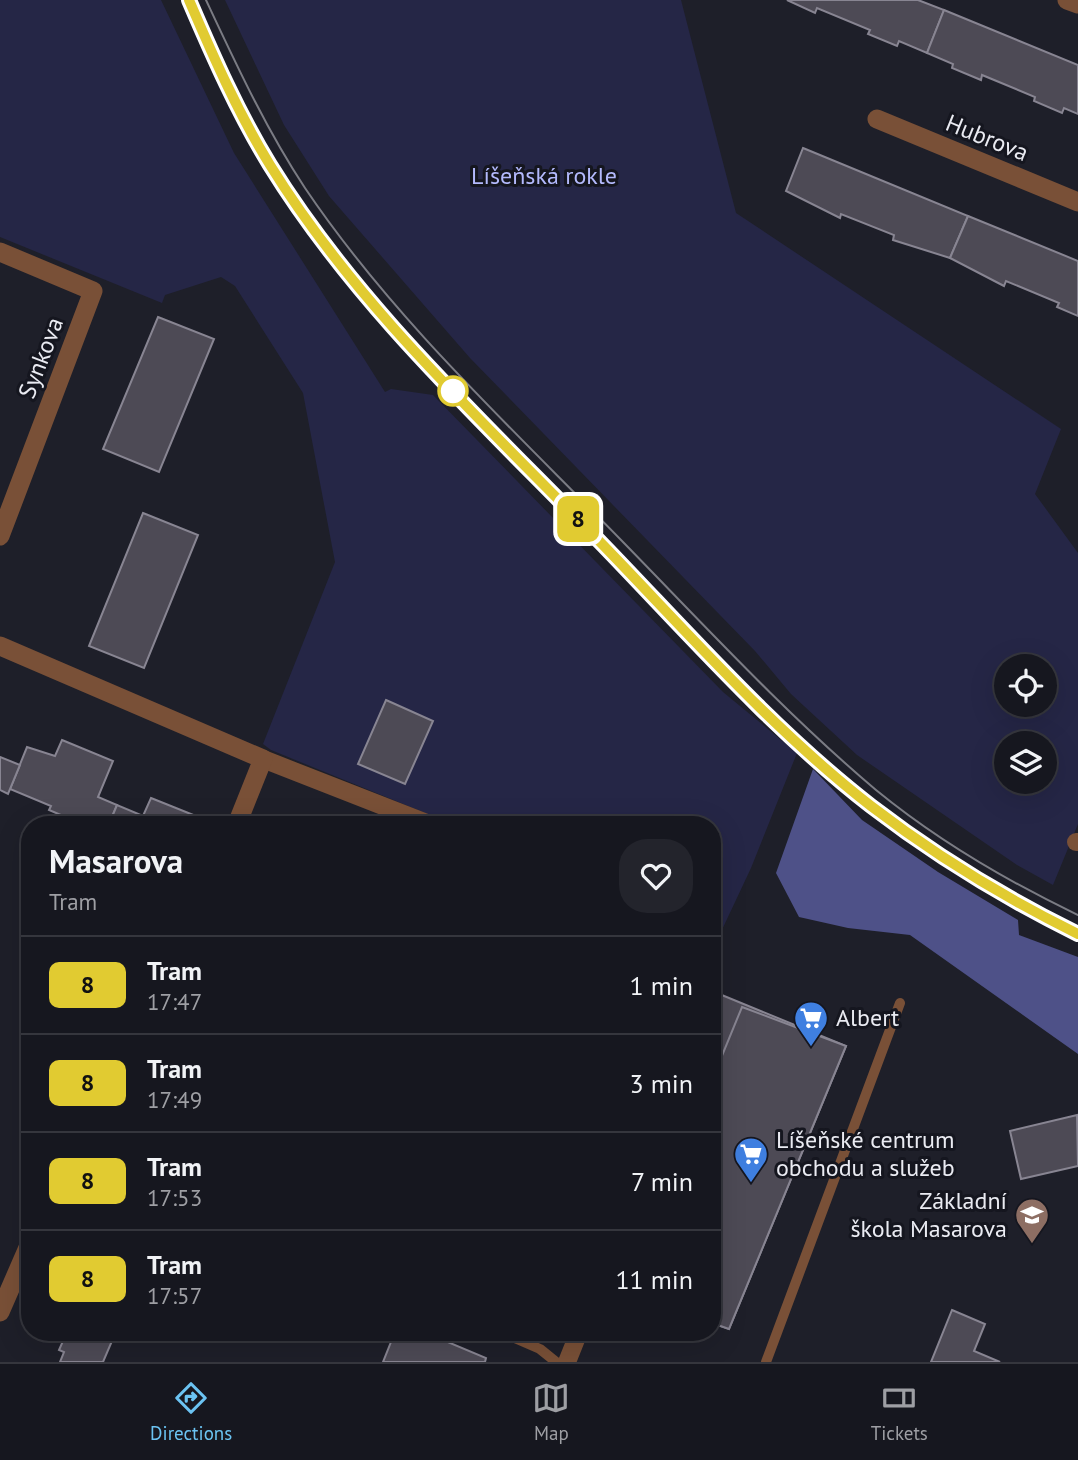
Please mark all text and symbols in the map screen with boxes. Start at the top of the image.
street label: Hubrova [941,107,1033,168]
park label: Líšeňská rokle [471,160,617,191]
street label: Synkova [11,313,70,403]
unlabelled marker [438,376,468,406]
line badge: 8 [555,496,601,542]
text: 8 [571,503,585,534]
map controls [994,654,1057,794]
button: locate [994,654,1057,717]
button: layers [994,731,1057,794]
text: Masarova [49,839,183,882]
button: heart [619,839,693,913]
text: Tram [49,887,97,916]
text: Tram [147,954,202,987]
text: 8 [81,969,94,1000]
text: 1 min [630,969,693,1002]
text: 17:47 [147,987,202,1016]
supermarket icon: Albert [792,999,830,1048]
place label: Albert [836,1002,899,1033]
text: Tram [147,1052,202,1085]
text: 8 [81,1067,94,1098]
text: 3 min [630,1067,693,1100]
text: 17:49 [147,1085,202,1114]
place label: Líšeňské centrum obchodu a služeb [776,1124,955,1183]
supermarket icon: Líšeňské centrum obchodu a služeb [732,1135,770,1184]
text: Tram [147,1150,202,1183]
text: 8 [81,1165,94,1196]
text: 7 min [631,1165,693,1198]
text: 17:53 [147,1183,202,1212]
place label: Základní škola Masarova [850,1185,1007,1244]
school or university icon: Základní škola Masarova [1013,1196,1051,1245]
text: Tram [147,1248,202,1281]
text: 8 [81,1263,94,1294]
text: 11 min [615,1263,693,1296]
text: 17:57 [147,1281,202,1310]
tab: Directions [150,1379,232,1445]
tab: Map [532,1379,570,1445]
tab: Tickets [871,1379,928,1445]

